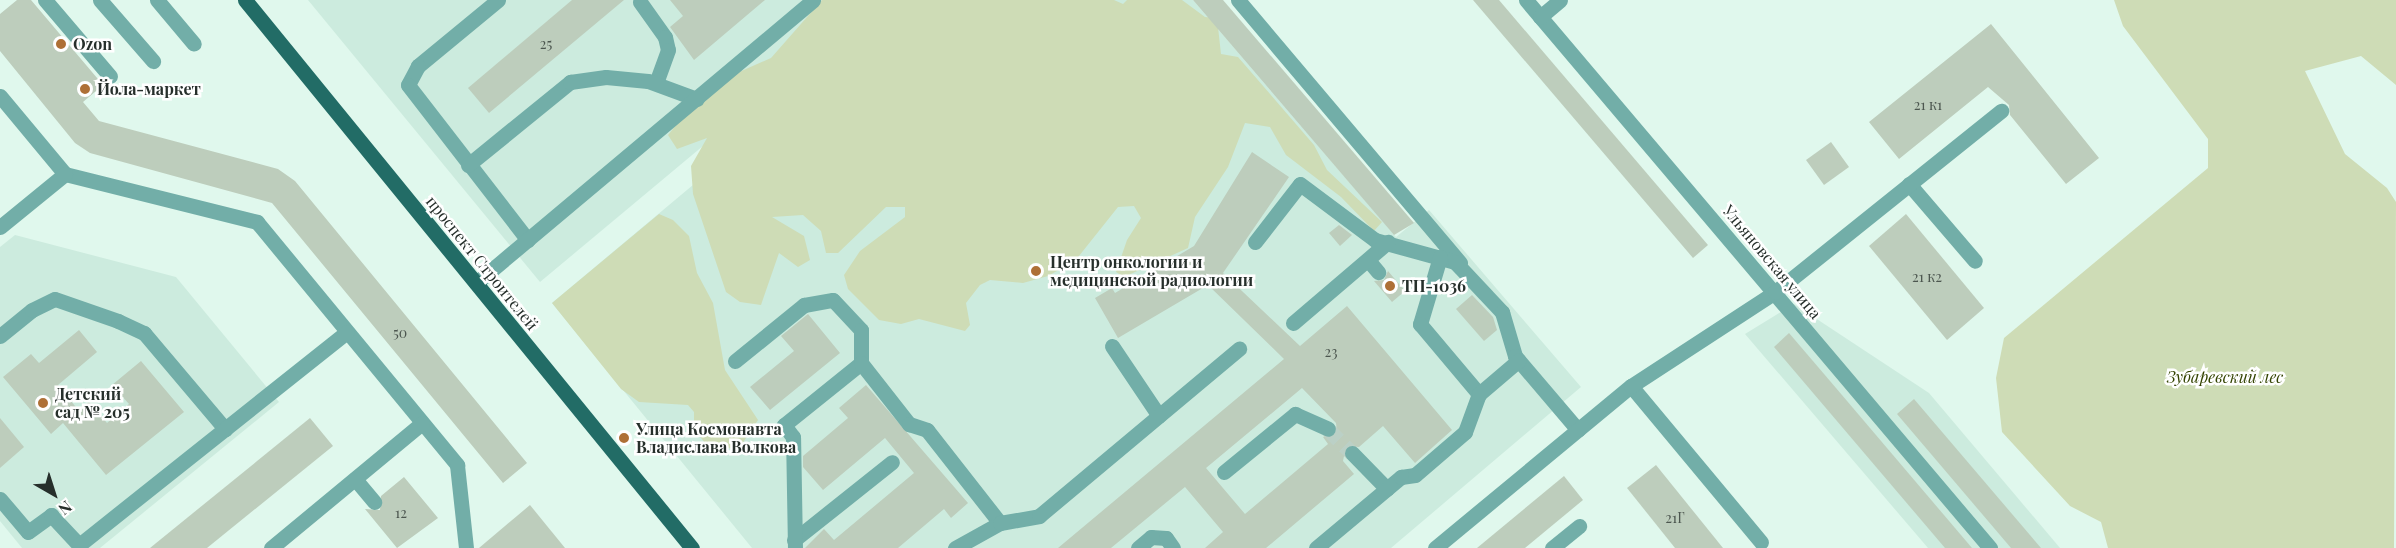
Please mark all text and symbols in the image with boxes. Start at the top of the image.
place label: Ozon [73,34,112,54]
house number: 25 [540,36,552,52]
marker: Ozon [54,37,68,51]
place label: Йола-маркет [97,79,201,99]
marker: Йола-маркет [78,82,92,96]
house number: 21 к1 [1914,97,1942,113]
street label: проспект Строителей [422,192,542,334]
street label: Ульяновская улица [1719,201,1825,323]
place label: Центр онкологии и медицинской радиологии [1050,252,1253,290]
marker: Центр онкологии и медицинской радиологии [1027,262,1045,280]
house number: 21 к2 [1912,269,1942,285]
place label: ТП-1036 [1402,276,1466,296]
marker: ТП-1036 [1383,279,1397,293]
house number: 50 [393,325,407,341]
house number: 23 [1324,344,1338,360]
park label: Зубаревский лес [2167,367,2283,387]
place label: Детский сад № 205 [55,384,130,422]
marker: Детский сад № 205 [36,396,50,410]
place label: Улица Космонавта Владислава Волкова [636,419,796,457]
marker: Улица Космонавта Владислава Волкова [617,431,631,445]
north arrow [24,464,84,524]
text: N [55,497,77,520]
house number: 12 [395,505,407,521]
house number: 21Г [1665,510,1685,526]

